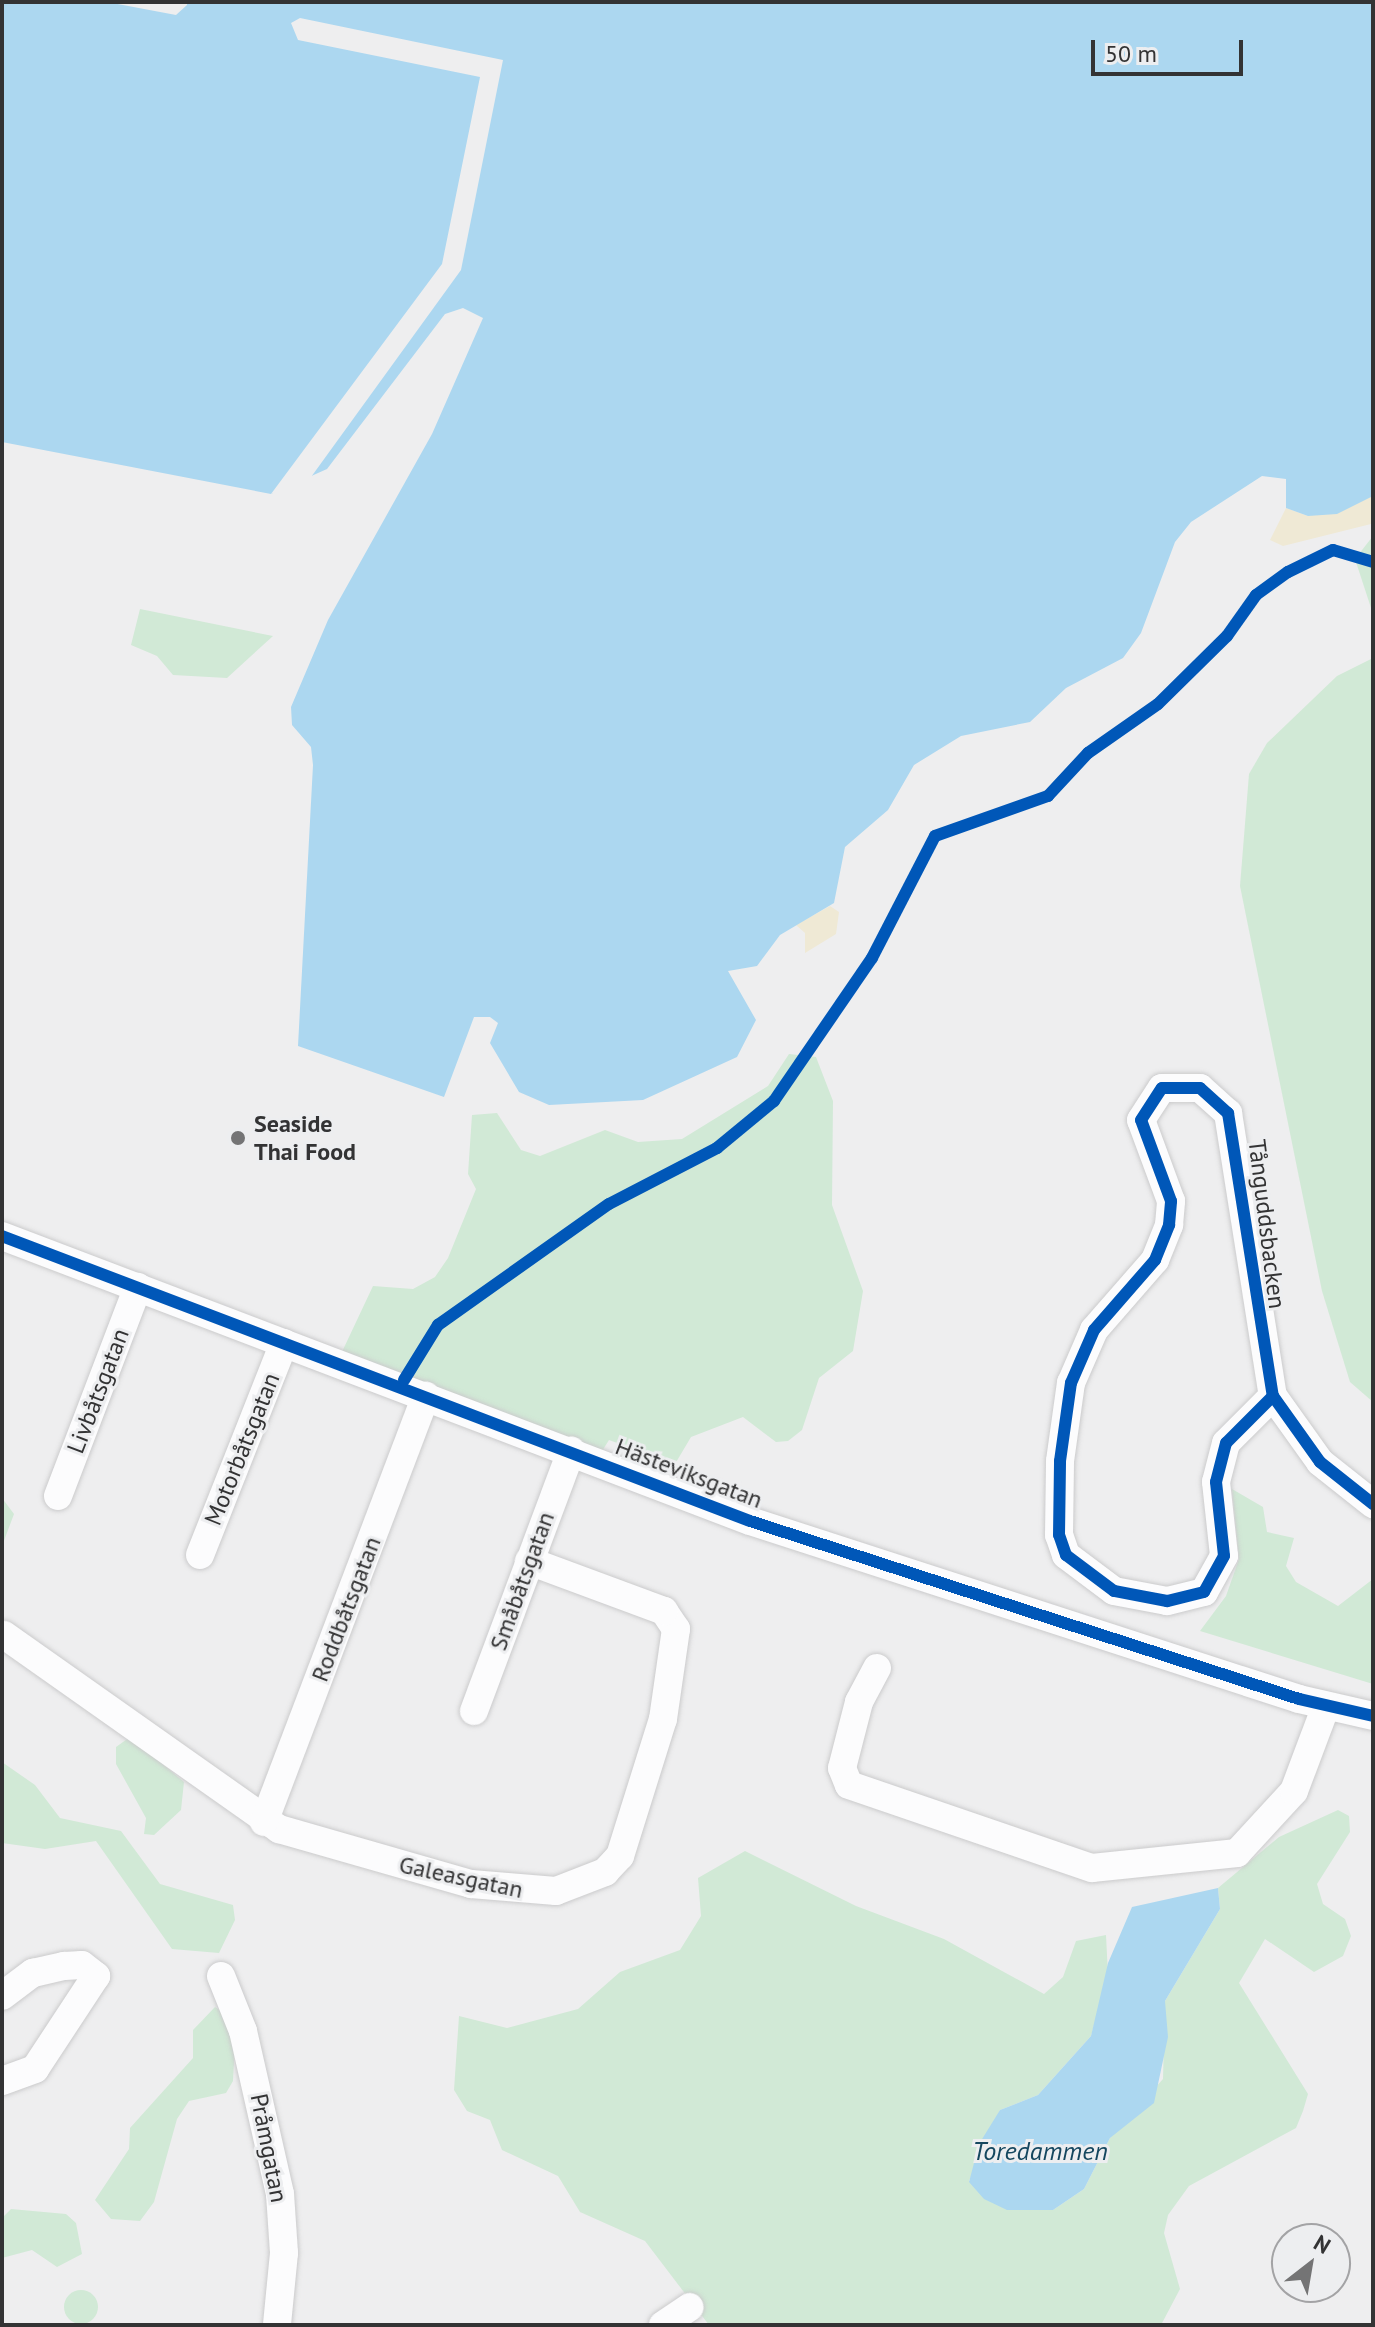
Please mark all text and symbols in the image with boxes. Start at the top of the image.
scale bar [1095,24,1247,74]
text: 50 m [1105,38,1157,69]
place label: Seaside Thai Food [254,1110,356,1166]
marker: Seaside Thai Food [229,1129,247,1147]
street label: Tånguddsbacken [1242,1138,1292,1310]
street label: Livbåtsgatan [61,1324,135,1458]
street label: Motorbåtsgatan [198,1369,286,1529]
street label: Hästeviksgatan [611,1432,767,1514]
street label: Småbåtsgatan [484,1508,560,1654]
street label: Roddbåtsgatan [305,1532,387,1686]
street label: Galeasgatan [397,1850,525,1904]
street label: Pråmgatan [244,2091,294,2205]
water label: Toredammen [972,2135,1108,2167]
north arrow [1271,2223,1351,2303]
text: N [1309,2228,1336,2260]

